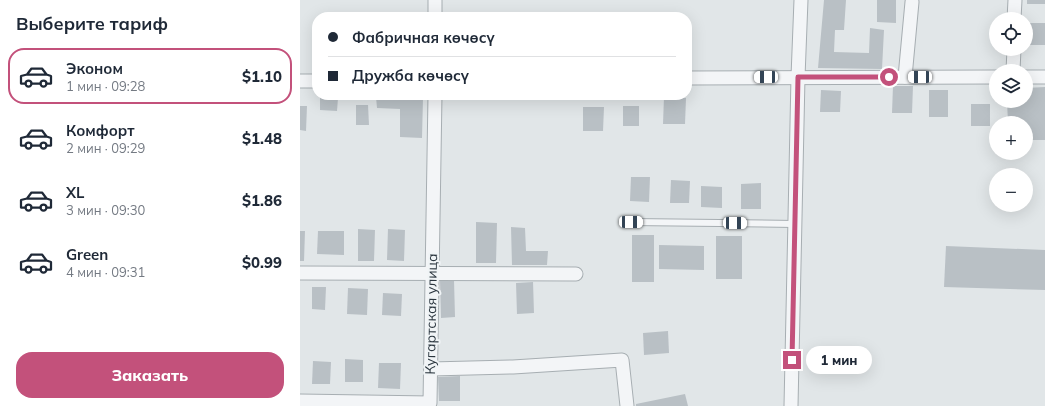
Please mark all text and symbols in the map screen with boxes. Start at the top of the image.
text: Выберите тариф [16,12,168,35]
map controls [989,12,1033,212]
button: locate [989,12,1033,56]
text: Фабричная көчөсү [352,28,495,47]
icon: car [18,58,54,94]
text: Эконом [66,59,123,78]
button: layers [989,64,1033,108]
text: Дружба көчөсү [352,66,469,85]
text: $1.10 [242,67,282,86]
route start [880,68,898,86]
car [754,71,778,83]
car [908,71,932,83]
text: 1 мин · 09:28 [66,78,145,94]
button: + [989,116,1033,160]
icon: car [18,120,54,156]
text: Комфорт [66,121,135,140]
text: $1.48 [242,129,282,148]
text: 2 мин · 09:29 [66,140,145,156]
button: − [989,168,1033,212]
icon: car [18,182,54,218]
text: XL [66,183,84,202]
text: $1.86 [242,191,282,210]
text: 3 мин · 09:30 [66,202,145,218]
car [619,216,643,228]
car [723,217,747,229]
icon: car [18,244,54,280]
text: Green [66,245,108,264]
text: $0.99 [242,253,282,272]
street label: Кугартская улица [421,253,441,375]
text: 4 мин · 09:31 [66,264,145,280]
callout: 1 мин [806,346,872,374]
route end [783,351,801,369]
button: Заказать [16,352,284,398]
text: 1 мин [820,352,858,368]

